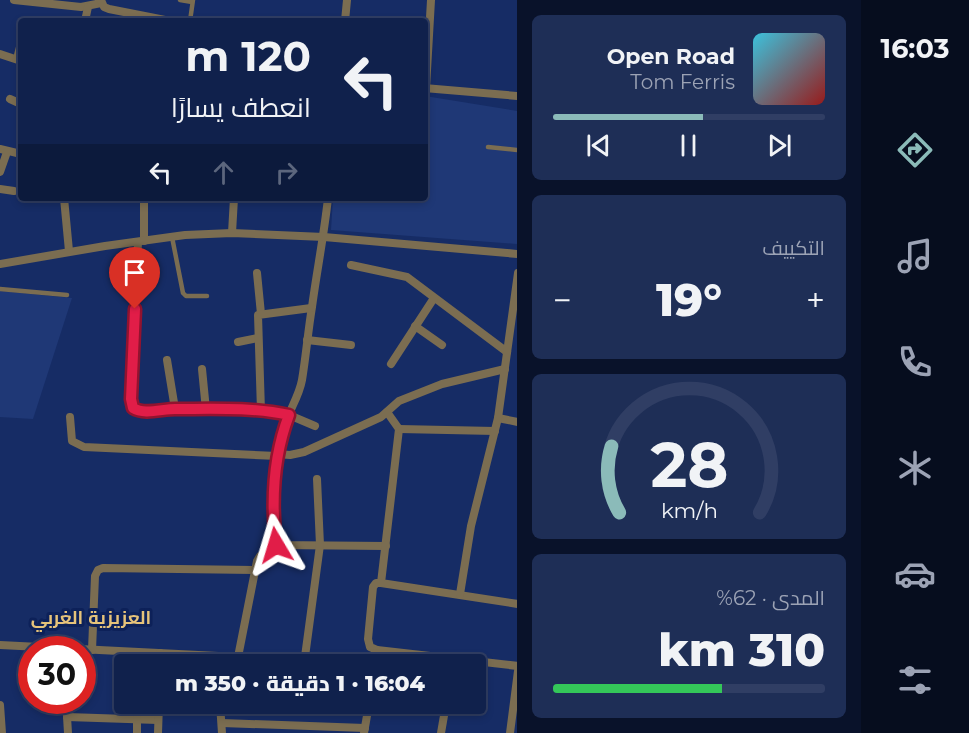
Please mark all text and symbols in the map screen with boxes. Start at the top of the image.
text: 120 m [185,30,311,82]
text: 16:03 [881,32,949,65]
icon: left [332,42,410,120]
text: Open Road [607,43,735,70]
text: Tom Ferris [630,70,735,94]
text: انعطف يسارًا [171,91,311,124]
icon: previous [582,129,615,162]
icon: pause [672,129,705,162]
icon: next [763,129,796,162]
icon: directions [894,129,936,171]
icon: left [144,156,177,189]
icon: ahead [207,156,240,189]
icon: right [270,156,303,189]
icon: music [894,235,936,277]
text: التكييف [762,236,825,260]
pin [109,247,160,309]
icon: arrive [118,256,151,289]
text: 19° [656,272,722,327]
text: − [553,280,572,320]
text: + [806,280,825,320]
icon: phone [894,341,936,383]
text: 28 [650,427,728,503]
icon: climate [894,447,936,489]
text: km/h [660,498,718,524]
position arrow [244,513,308,577]
icon: car [894,553,936,595]
text: المدى · 62% [716,586,825,610]
district label: العزيزية الغربي [31,607,151,633]
text: 310 km [658,622,825,677]
speed limit sign: 30 [18,636,96,714]
icon: filters [894,659,936,701]
text: 16:04 · 1 دقيقة · 350 m [175,670,425,697]

